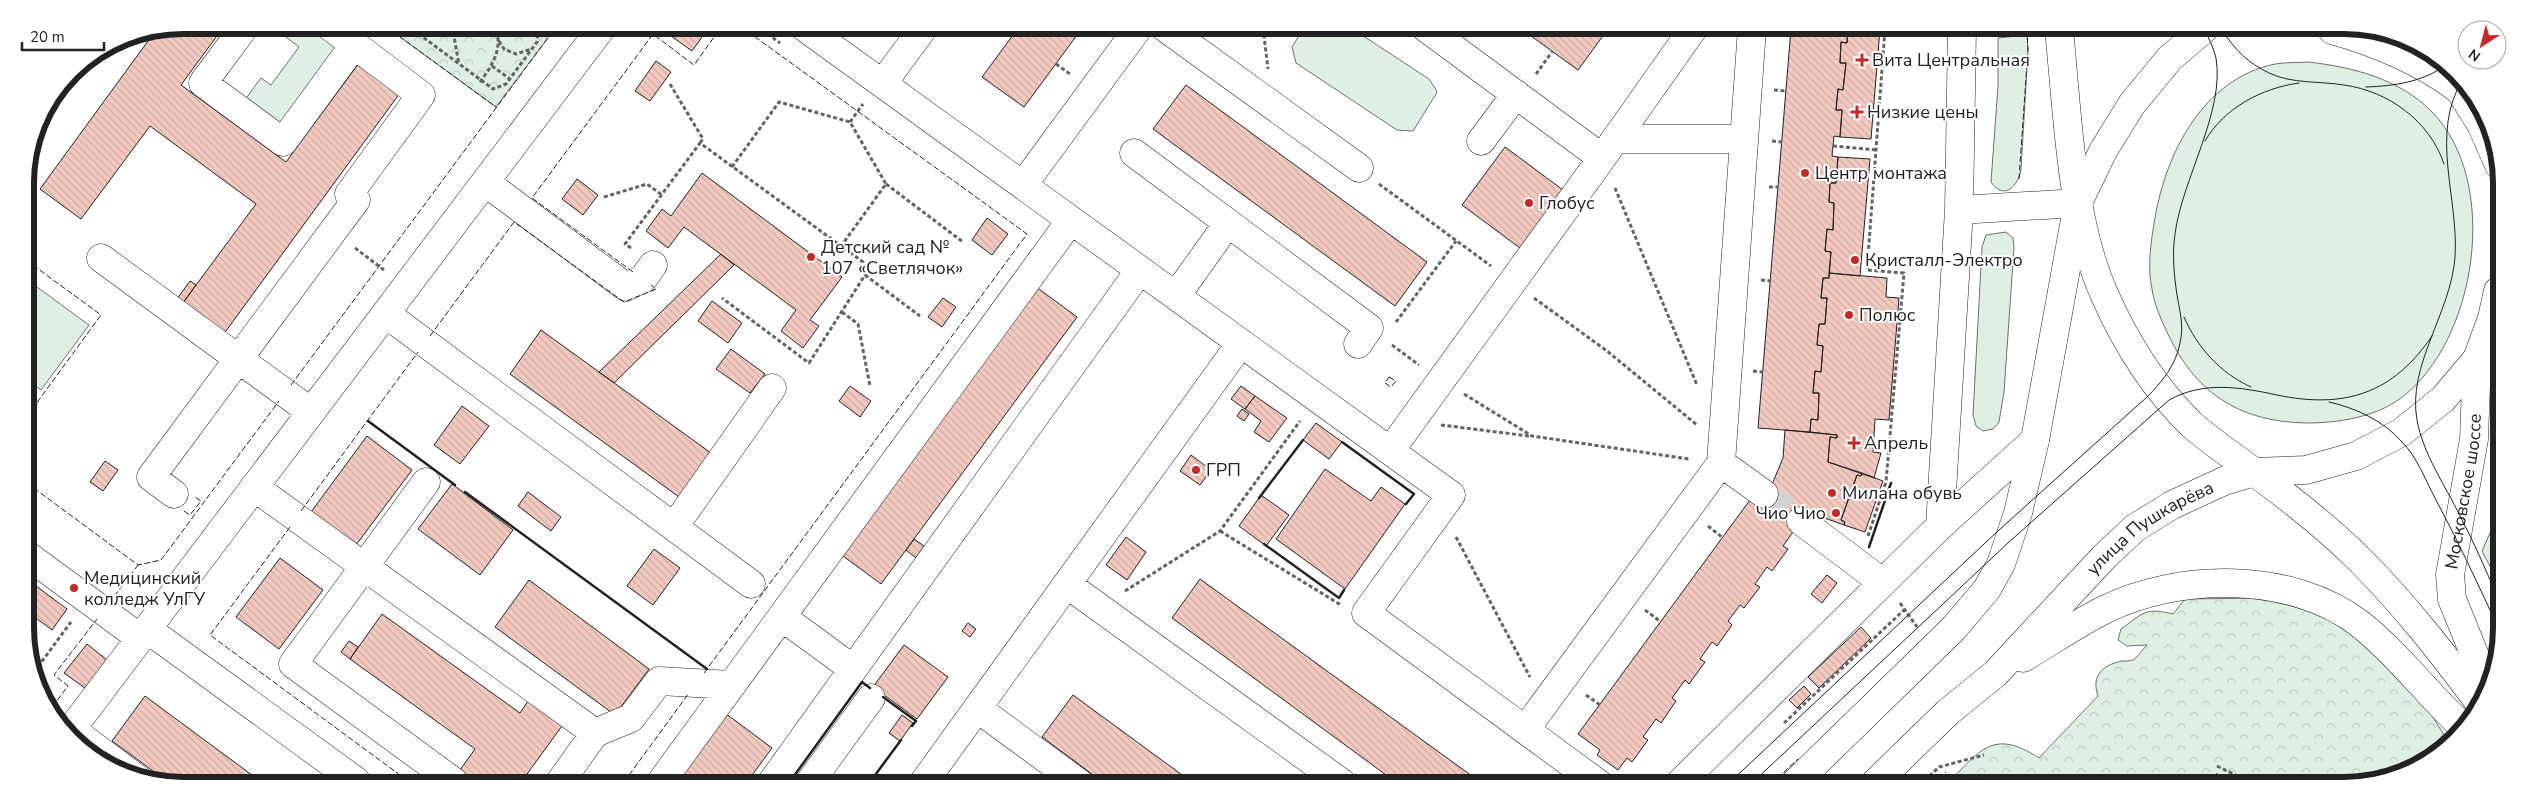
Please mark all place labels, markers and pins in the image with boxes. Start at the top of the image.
place label: Вита Центральная [1872,48,2030,72]
marker: Вита Центральная [1856,54,1868,66]
place label: Низкие цены [1867,100,1979,124]
marker: Низкие цены [1851,106,1863,118]
place label: Центр монтажа [1815,161,1947,185]
marker: Центр монтажа [1799,167,1811,179]
place label: Глобус [1539,191,1595,215]
marker: Глобус [1523,197,1535,209]
place label: Детский сад № 107 «Светлячок» [821,235,963,280]
place label: Кристалл-Электро [1865,248,2023,272]
marker: Детский сад № 107 «Светлячок» [805,251,817,263]
marker: Кристалл-Электро [1849,254,1861,266]
place label: Полюс [1859,303,1916,327]
marker: Полюс [1843,309,1855,321]
place label: Апрель [1864,431,1928,455]
marker: Апрель [1848,437,1860,449]
place label: ГРП [1206,458,1241,482]
marker: ГРП [1190,464,1202,476]
place label: Милана обувь [1842,481,1962,505]
marker: Милана обувь [1826,487,1838,499]
place label: Чио Чио [1756,501,1826,525]
marker: Чио Чио [1830,507,1842,519]
place label: Медицинский колледж УлГУ [84,566,206,611]
marker: Медицинский колледж УлГУ [68,582,80,594]

